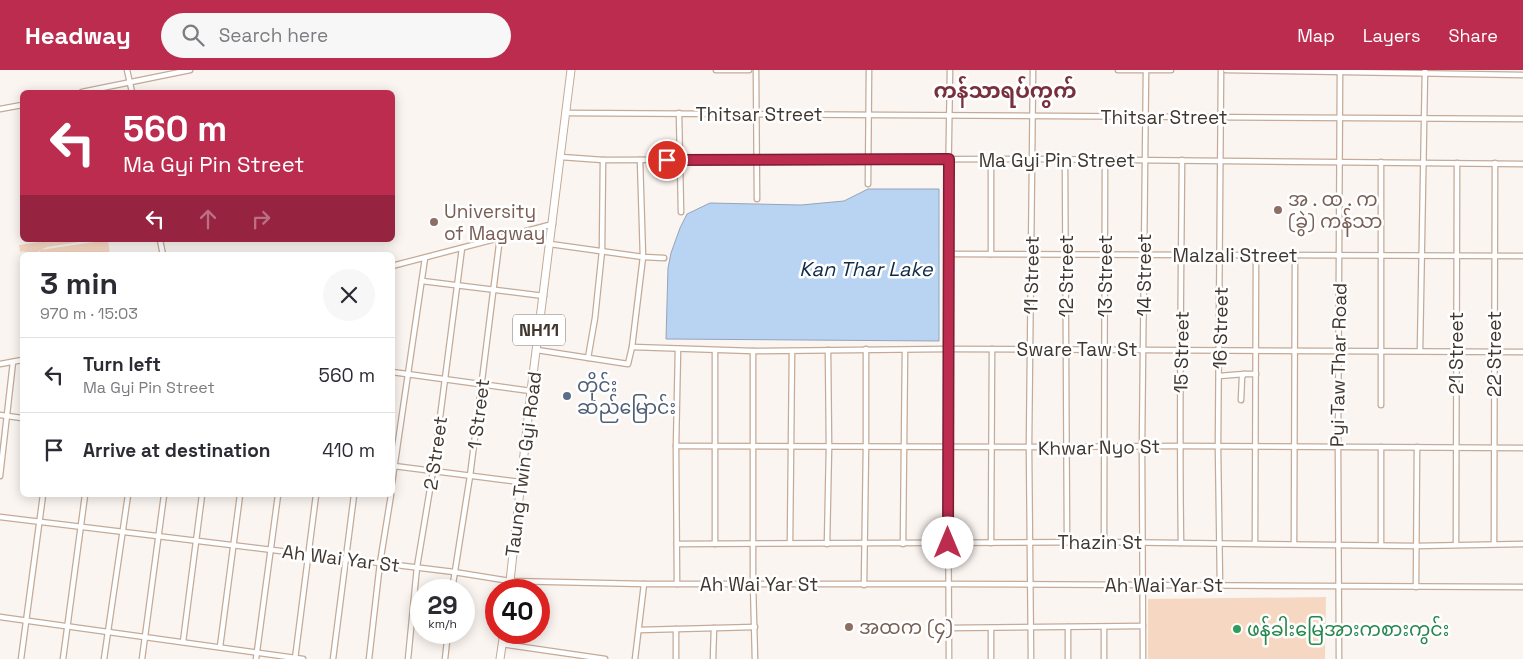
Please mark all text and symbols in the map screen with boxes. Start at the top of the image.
search box [161,13,511,58]
text: Headway [25,20,131,51]
icon: search [179,21,207,49]
text: Search here [219,23,328,48]
text: Map [1297,24,1335,47]
text: Layers [1363,24,1420,47]
text: Share [1448,24,1498,47]
district label: ကန်သာရပ်ကွက် [934,75,1077,108]
street label: Thitsar Street [695,102,823,127]
street label: Thitsar Street [1100,105,1228,130]
text: 560 m [123,107,227,151]
icon: left [40,110,105,175]
pin [646,139,688,181]
icon: arrive [653,146,681,174]
street label: Ma Gyi Pin Street [979,148,1135,173]
text: Ma Gyi Pin Street [123,150,304,178]
place label: အ . ထ . က (ခွဲ) ကန်သာ [1288,187,1382,237]
place label: University of Magway [444,199,545,246]
marker: အ . ထ . က (ခွဲ) ကန်သာ [1272,204,1284,216]
icon: left [141,205,169,233]
icon: ahead [194,205,222,233]
icon: right [247,205,275,233]
marker: University of Magway [428,216,440,228]
street label: 14 Street [1132,234,1157,316]
street label: 11 Street [1018,235,1045,315]
street label: 12 Street [1054,235,1079,317]
street label: 13 Street [1093,235,1118,317]
street label: Malzali Street [1172,243,1298,268]
water label: Kan Thar Lake [799,256,934,282]
text: 3 min [40,264,118,303]
button: close [323,269,375,321]
street label: Pyi Taw Thar Road [1325,283,1352,447]
street label: 16 Street [1207,287,1234,369]
text: 970 m · 15:03 [40,303,138,324]
street label: 15 Street [1168,311,1195,393]
street label: 22 Street [1482,311,1507,397]
street label: 21 Street [1444,312,1469,394]
road number: NH11 [513,314,565,346]
street label: Sware Taw St [1017,337,1137,362]
text: Turn left [83,352,161,377]
icon: left [40,361,68,389]
text: 560 m [319,363,375,388]
street label: Taung Twin Gyi Road [500,370,547,558]
place label: တိုင်း ဆည်မြောင်း [577,371,676,423]
text: Ma Gyi Pin Street [83,377,215,398]
street label: 1 Street [462,377,495,451]
marker: တိုင်း ဆည်မြောင်း [561,390,573,402]
street label: 2 Street [418,414,453,492]
street label: Khwar Nyo St [1038,434,1160,461]
icon: arrive [40,436,68,464]
text: Arrive at destination [83,438,271,463]
text: 410 m [322,438,375,463]
position arrow [921,516,973,568]
street label: Thazin St [1057,530,1143,555]
street label: Ah Wai Yar St [281,539,401,578]
street label: Ah Wai Yar St [700,572,818,597]
street label: Ah Wai Yar St [1105,573,1223,598]
speed limit sign: 40 [485,579,550,644]
text: 29 [427,589,458,621]
place label: အထက (၄) [859,615,953,643]
place label: ဖန်ခါးမြေအားကစားကွင်း [1247,615,1449,645]
text: km/h [428,616,457,632]
marker: အထက (၄) [843,621,855,633]
marker: ဖန်ခါးမြေအားကစားကွင်း [1231,623,1243,635]

